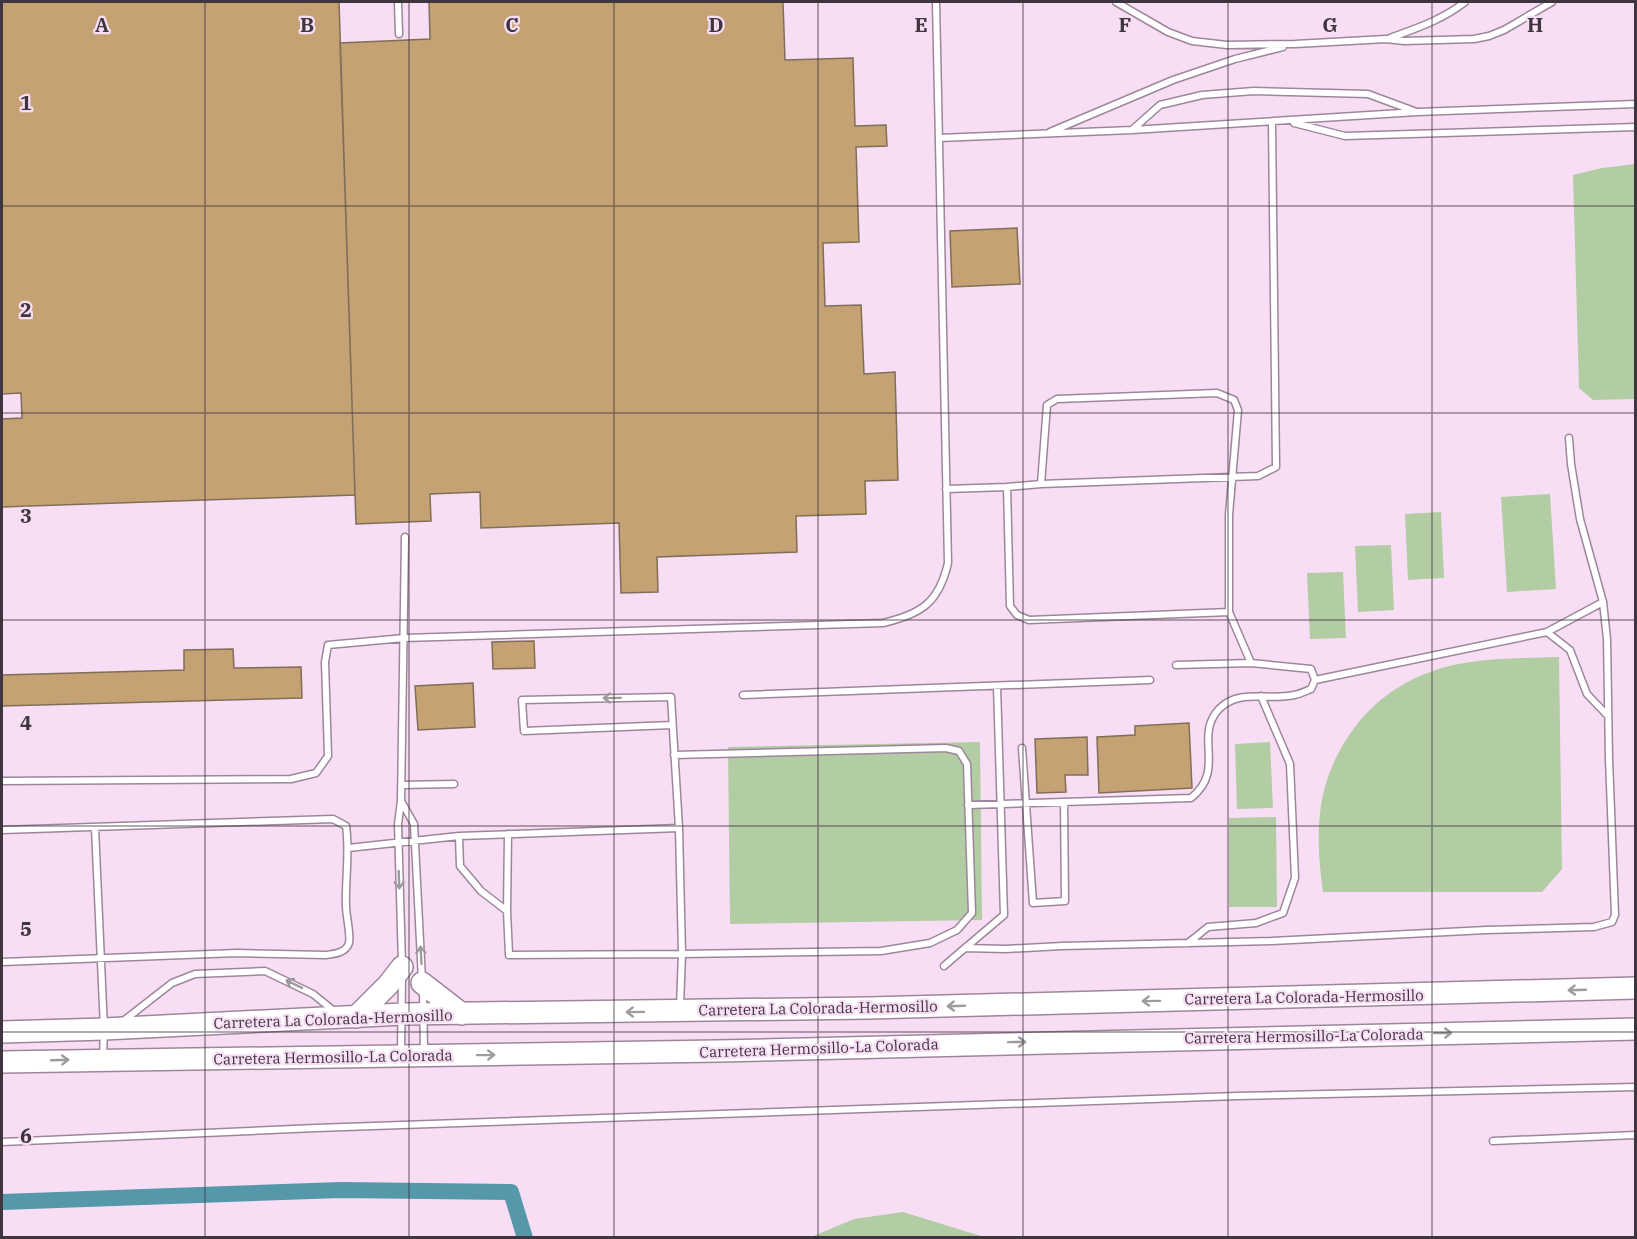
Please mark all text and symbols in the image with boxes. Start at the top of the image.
text: A [95,11,109,38]
text: B [300,11,314,38]
text: C [505,11,519,38]
text: D [708,11,724,38]
text: E [914,11,928,38]
text: F [1119,11,1131,38]
text: G [1322,11,1338,38]
text: H [1527,11,1543,38]
text: 1 [20,89,32,116]
text: 2 [20,296,32,323]
text: 3 [20,502,32,529]
one-way arrow [603,692,623,704]
text: 4 [20,709,32,736]
one-way arrow [394,869,405,889]
text: 5 [20,915,32,942]
one-way arrow [415,946,426,966]
one-way arrow [285,978,303,990]
street label: Carretera La Colorada-Hermosillo [1184,985,1424,1009]
one-way arrow [1568,985,1588,996]
one-way arrow [1142,995,1162,1006]
street label: Carretera La Colorada-Hermosillo [698,996,938,1020]
one-way arrow [947,1000,967,1011]
street label: Carretera La Colorada-Hermosillo [213,1005,453,1033]
one-way arrow [626,1006,646,1017]
street label: Carretera Hermosillo-La Colorada [1184,1024,1424,1048]
one-way arrow [1432,1028,1452,1039]
street label: Carretera Hermosillo-La Colorada [699,1034,939,1062]
one-way arrow [1006,1037,1026,1048]
street label: Carretera Hermosillo-La Colorada [213,1045,453,1069]
one-way arrow [475,1049,495,1060]
one-way arrow [49,1055,69,1066]
text: 6 [20,1122,32,1149]

